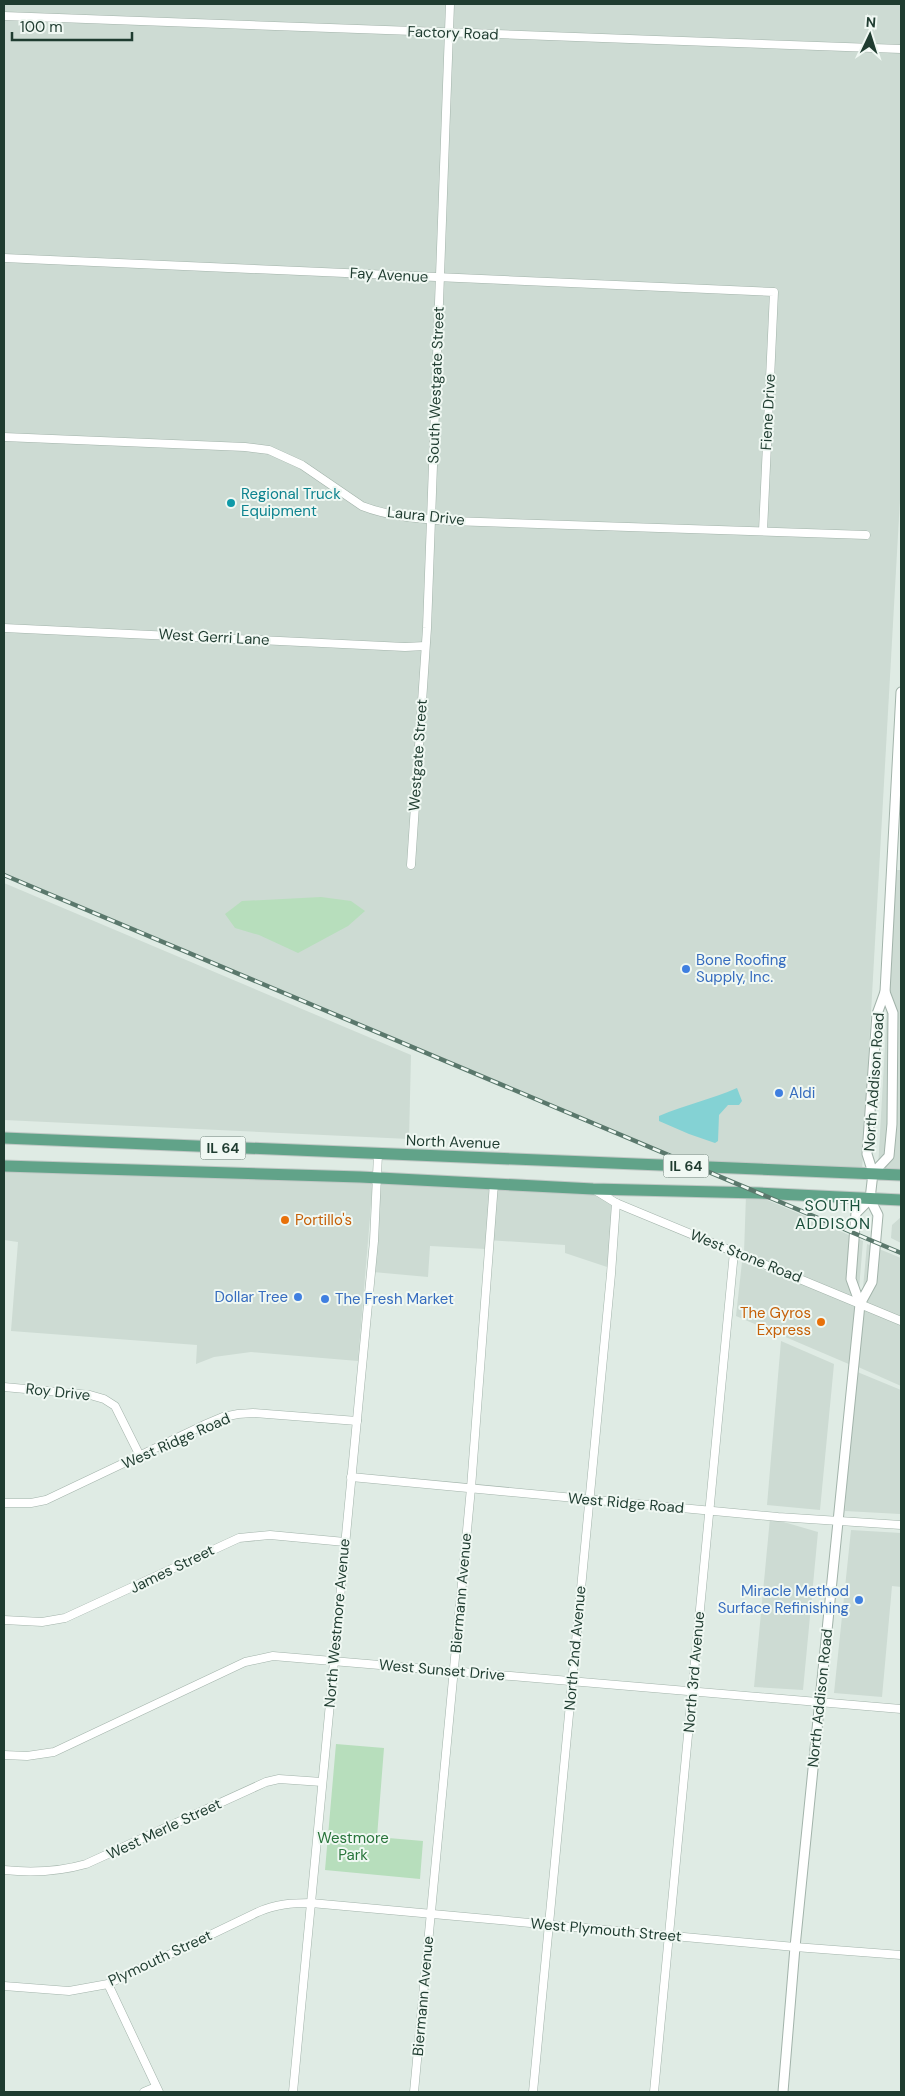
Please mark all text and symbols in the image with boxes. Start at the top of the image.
scale bar [12,10,132,42]
north arrow [845,10,895,60]
text: N [865,13,877,31]
text: 100 m [20,17,63,37]
street label: Factory Road [407,21,499,45]
street label: Fay Avenue [349,263,429,287]
street label: South Westgate Street [423,306,449,464]
street label: Fiene Drive [756,373,780,451]
place label: Regional Truck Equipment [241,484,341,521]
marker: Regional Truck Equipment [225,497,237,509]
street label: Laura Drive [386,502,466,530]
street label: West Gerri Lane [158,624,270,650]
street label: Westgate Street [404,698,432,812]
place label: Bone Roofing Supply, Inc. [696,950,787,987]
marker: Bone Roofing Supply, Inc. [680,963,692,975]
street label: North Addison Road [859,1012,889,1152]
place label: Aldi [789,1083,815,1103]
marker: Aldi [773,1087,785,1099]
street label: North Avenue [406,1130,500,1154]
road number: IL 64 [200,1136,246,1160]
road number: IL 64 [664,1154,708,1178]
district label: SOUTH ADDISON [795,1195,871,1234]
place label: Portillo's [295,1210,352,1230]
marker: Portillo's [279,1214,291,1226]
street label: West Stone Road [687,1225,805,1287]
place label: Dollar Tree [215,1287,288,1307]
place label: The Fresh Market [335,1289,454,1309]
marker: Dollar Tree [292,1291,304,1303]
marker: The Fresh Market [319,1293,331,1305]
place label: The Gyros Express [740,1303,811,1340]
marker: The Gyros Express [815,1316,827,1328]
street label: Roy Drive [25,1379,91,1405]
street label: West Ridge Road [119,1408,233,1474]
street label: West Ridge Road [567,1488,685,1518]
street label: Biermann Avenue [446,1532,476,1654]
street label: North Westmore Avenue [320,1538,354,1708]
street label: James Street [126,1540,218,1598]
place label: Miracle Method Surface Refinishing [718,1581,849,1618]
street label: North 2nd Avenue [560,1585,590,1711]
marker: Miracle Method Surface Refinishing [853,1594,865,1606]
street label: North 3rd Avenue [679,1610,709,1734]
street label: North Addison Road [803,1628,837,1768]
street label: West Sunset Drive [378,1655,506,1685]
street label: West Merle Street [103,1794,225,1864]
park label: Westmore Park [317,1828,389,1865]
street label: West Plymouth Street [530,1913,682,1947]
street label: Plymouth Street [105,1925,215,1991]
street label: Biermann Avenue [408,1935,438,2057]

